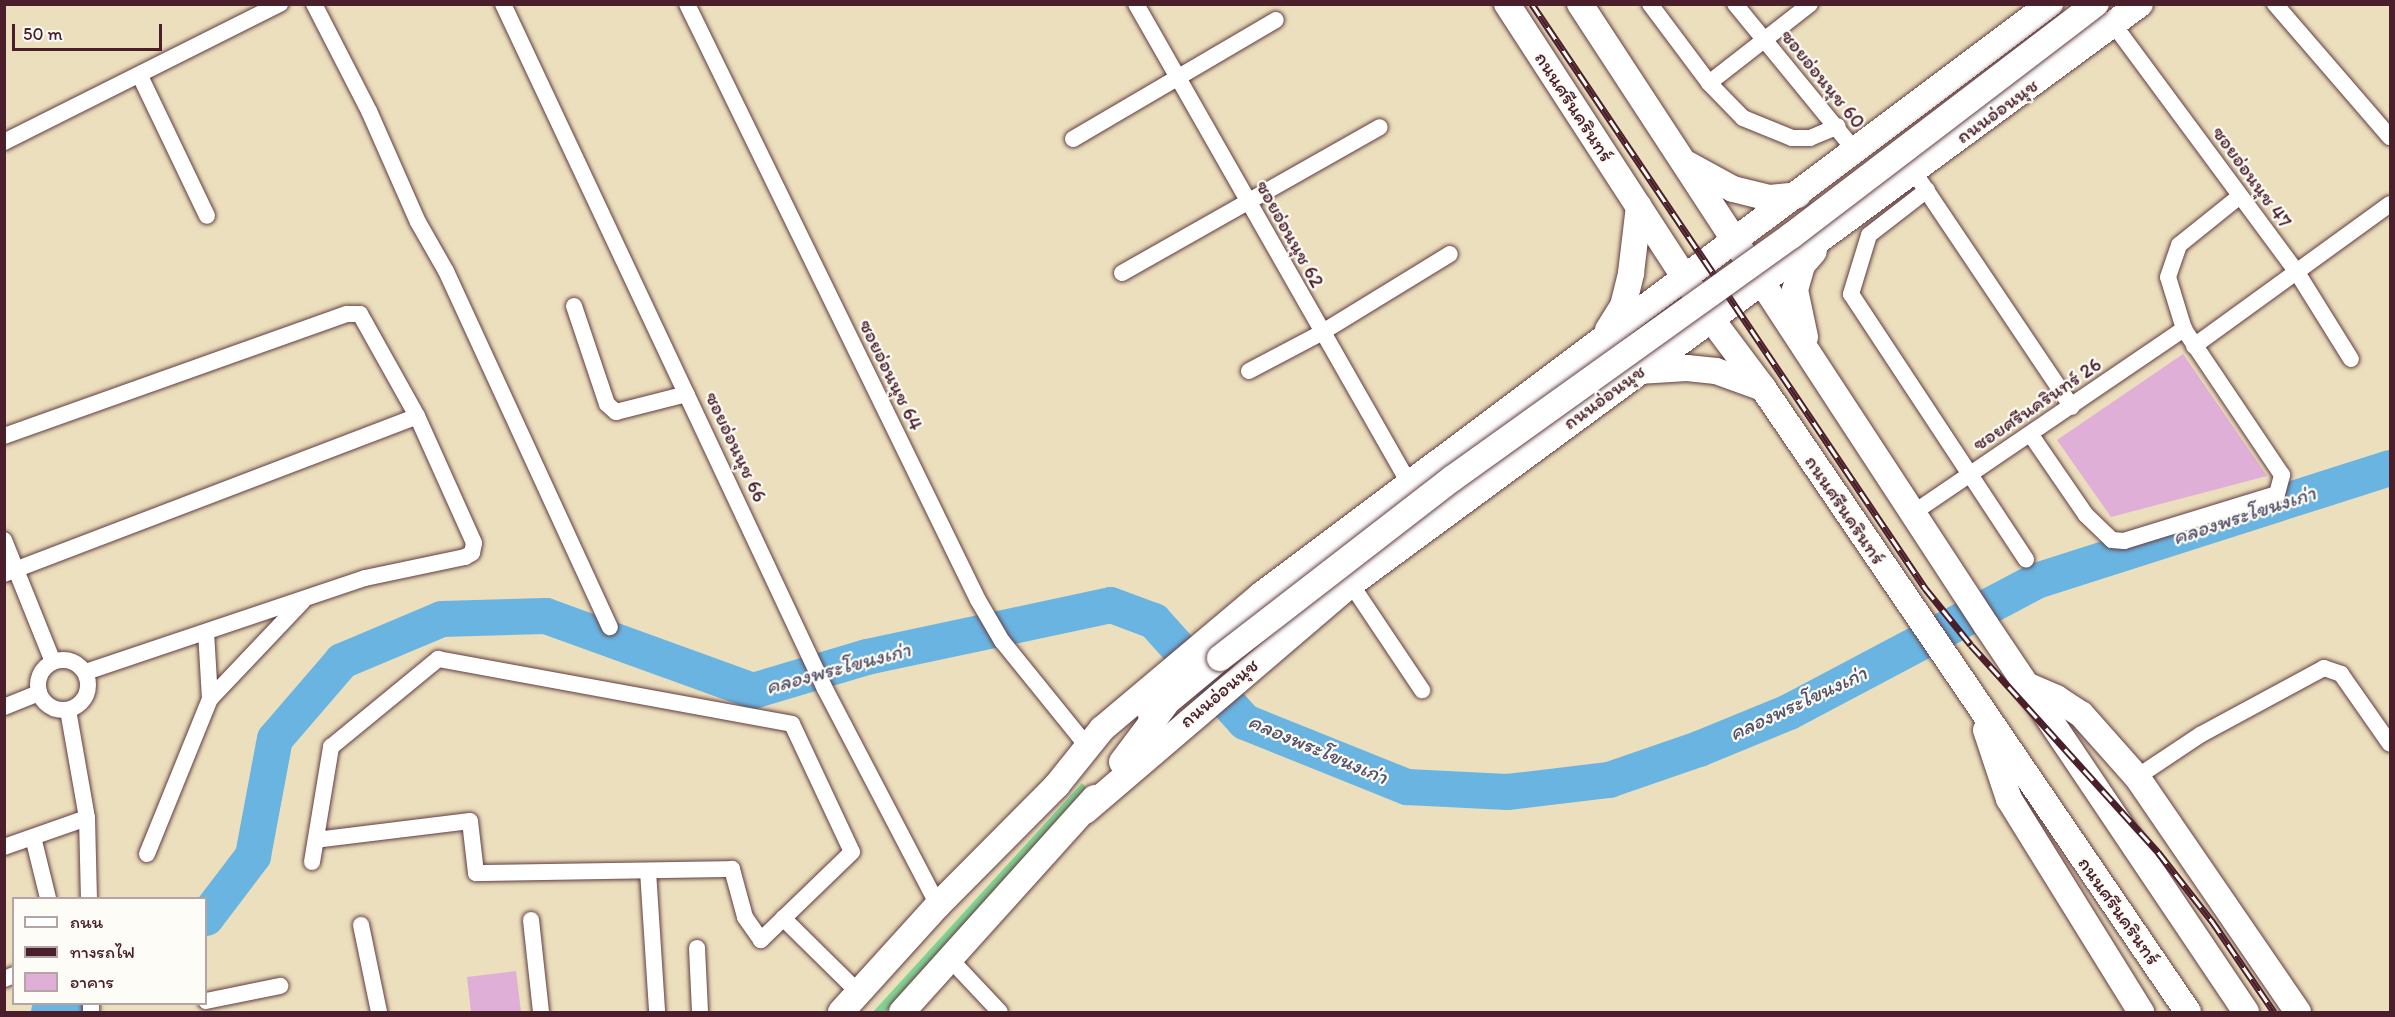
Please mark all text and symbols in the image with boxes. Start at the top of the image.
scale bar [15,12,165,50]
text: 50 m [23,23,63,45]
street label: ซอยอ่อนนุช 60 [1776,25,1870,133]
street label: ถนนศรีนครินทร์ [1529,47,1619,167]
street label: ถนนอ่อนนุช [1951,73,2043,149]
street label: ซอยอ่อนนุช 47 [2207,122,2297,232]
street label: ซอยอ่อนนุช 62 [1251,176,1329,292]
street label: ซอยอ่อนนุช 64 [854,316,928,434]
street label: ซอยศรีนครินทร์ 26 [1968,352,2106,456]
street label: ถนนอ่อนนุช [1558,359,1650,435]
street label: ซอยอ่อนนุช 66 [700,388,772,506]
street label: ถนนศรีนครินทร์ [1800,451,1890,569]
water label: คลองพระโขนงเก่า [2169,480,2319,550]
water label: คลองพระโขนงเก่า [763,637,913,699]
street label: ถนนอ่อนนุช [1175,653,1263,733]
water label: คลองพระโขนงเก่า [1725,660,1871,746]
water label: คลองพระโขนงเก่า [1245,708,1391,790]
street label: ถนนศรีนครินทร์ [2073,852,2165,970]
legend [12,897,207,1005]
text: ถนน [70,911,103,933]
text: ทางรถไฟ [70,941,135,963]
text: อาคาร [70,971,114,993]

